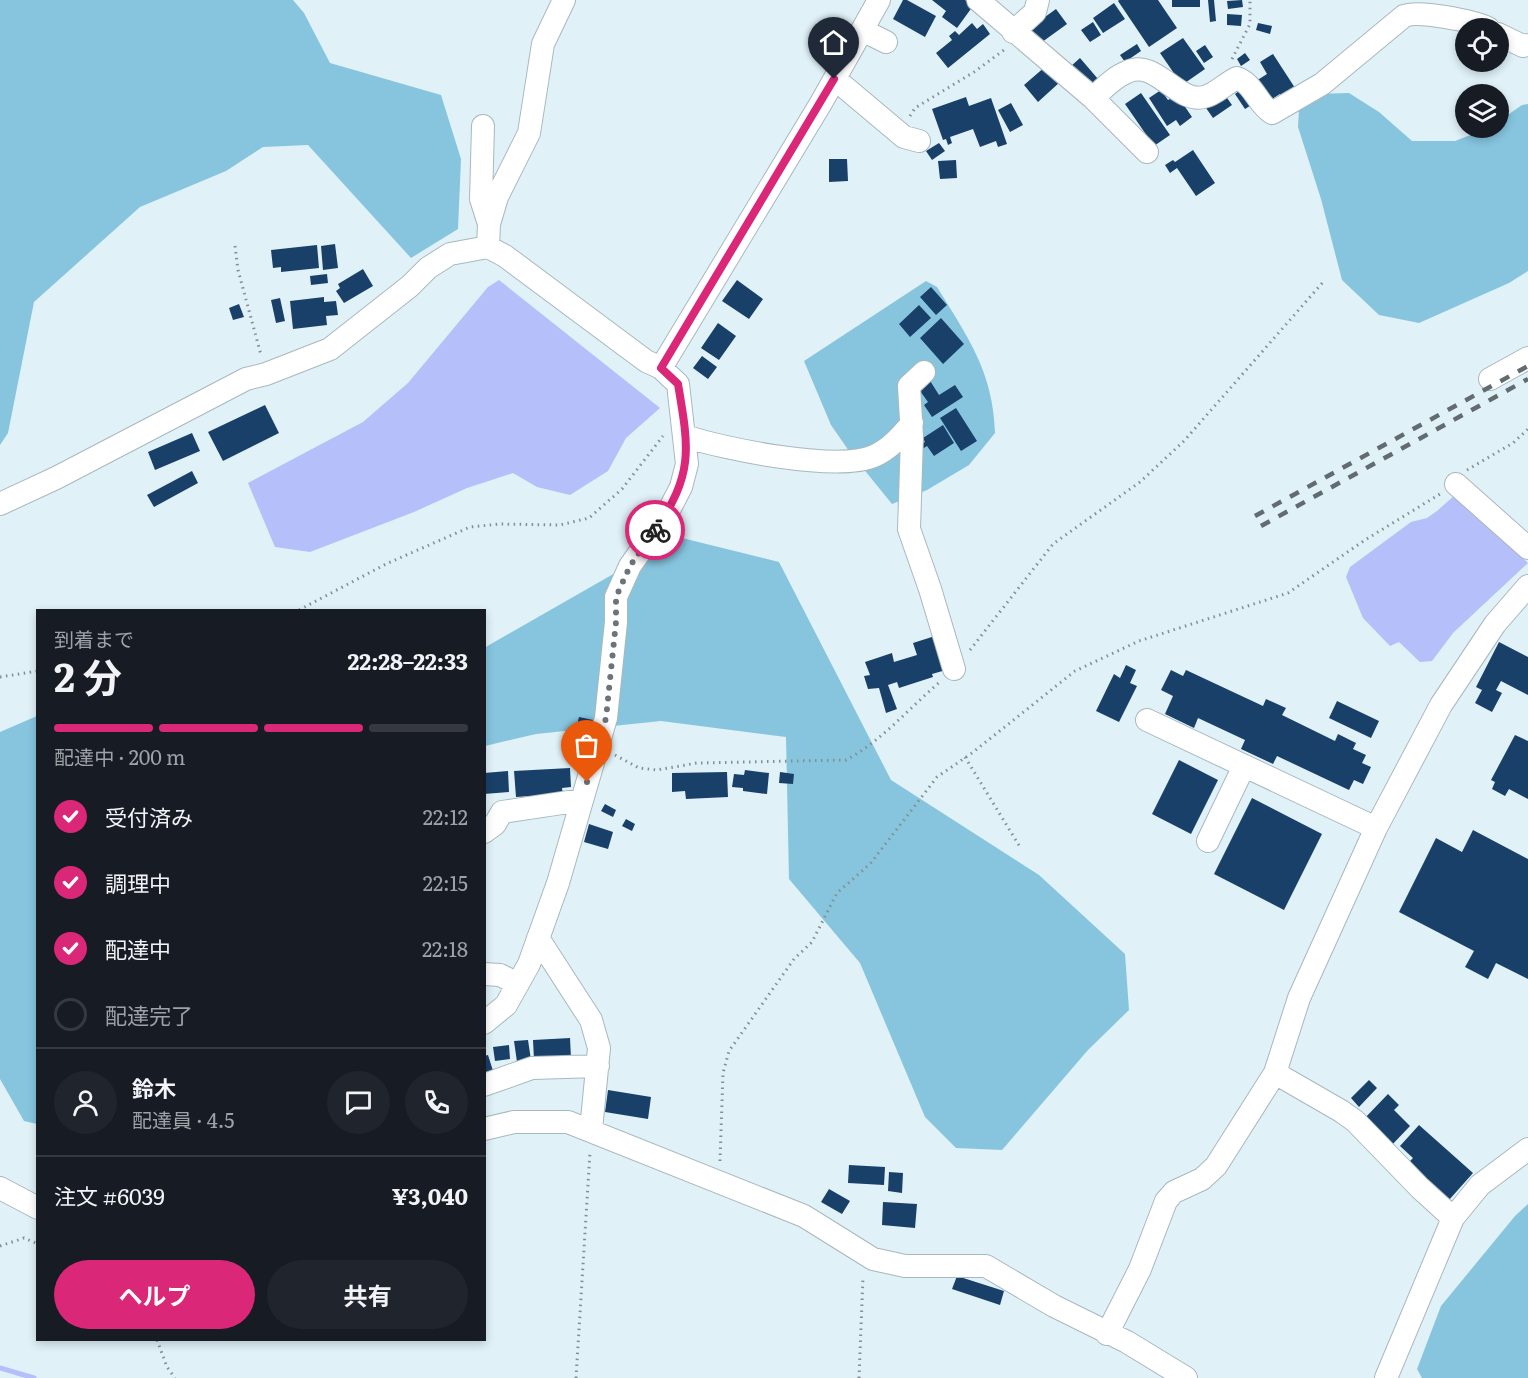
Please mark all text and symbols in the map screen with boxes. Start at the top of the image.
pin [808,17,859,79]
map controls [1455,18,1509,138]
button: locate [1455,18,1509,72]
icon: home [817,26,850,59]
button: layers [1455,84,1509,138]
courier [625,500,685,560]
icon: bike [639,514,672,547]
text: 到着まで [54,623,134,653]
text: 22:28–22:33 [348,644,468,677]
text: 2 分 [54,646,122,704]
pin [561,720,612,782]
icon: bag [570,729,603,762]
text: 配達中 · 200 m [54,741,185,771]
icon: check [54,800,87,833]
text: 受付済み [105,800,193,833]
text: 22:12 [423,801,468,831]
icon: check [54,866,87,899]
text: 調理中 [105,866,171,899]
text: 22:15 [423,867,468,897]
icon: check [54,932,87,965]
text: 配達中 [105,932,171,965]
text: 22:18 [422,933,468,963]
text: 配達完了 [105,998,193,1031]
button: person [54,1071,117,1134]
text: 鈴木 [132,1071,176,1104]
button: chat [327,1071,390,1134]
button: phone [405,1071,468,1134]
text: 配達員 · 4.5 [132,1104,235,1134]
text: 注文 #6039 [54,1179,165,1212]
text: ¥3,040 [392,1179,468,1212]
button: ヘルプ [54,1260,255,1329]
button: 共有 [267,1260,468,1329]

